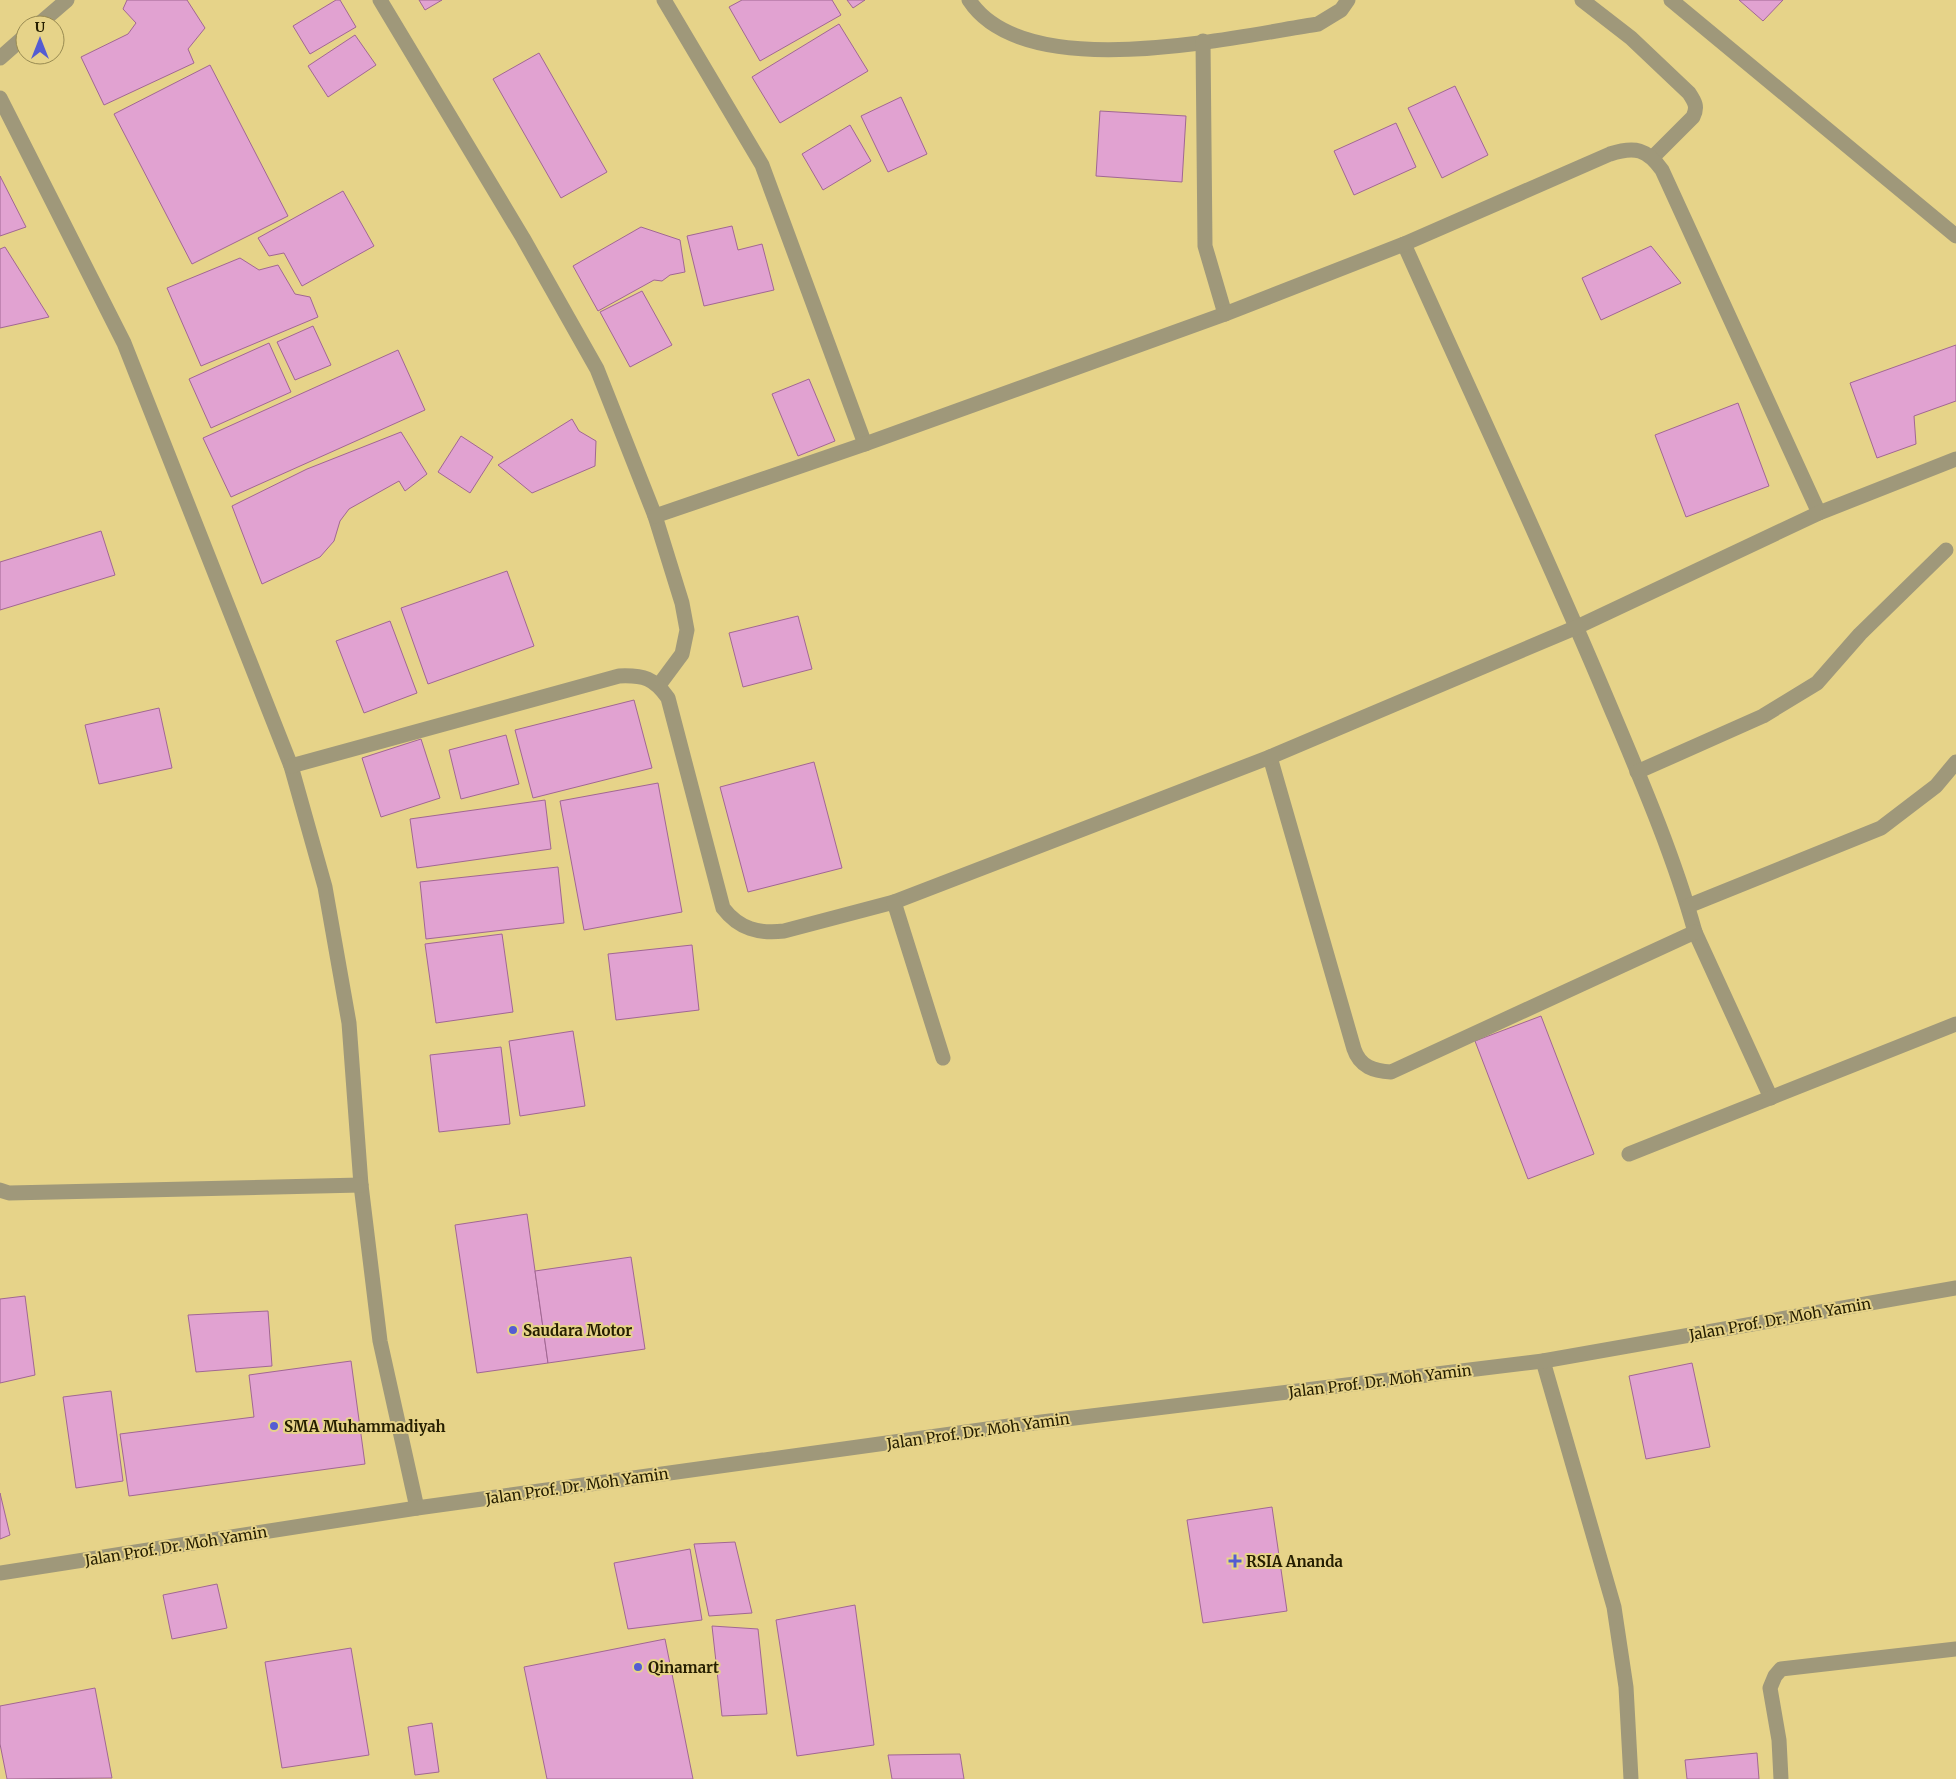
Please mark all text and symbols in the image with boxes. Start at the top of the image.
north arrow [15,15,65,65]
text: U [35,18,46,36]
street label: Jalan Prof. Dr. Moh Yamin [1687,1294,1872,1345]
place label: Saudara Motor [523,1321,632,1340]
marker: Saudara Motor [507,1324,519,1336]
street label: Jalan Prof. Dr. Moh Yamin [1286,1360,1473,1402]
street label: Jalan Prof. Dr. Moh Yamin [884,1409,1071,1453]
place label: SMA Muhammadiyah [284,1417,446,1436]
marker: SMA Muhammadiyah [268,1420,280,1432]
street label: Jalan Prof. Dr. Moh Yamin [483,1464,670,1508]
street label: Jalan Prof. Dr. Moh Yamin [83,1522,269,1570]
place label: RSIA Ananda [1246,1552,1344,1571]
marker: RSIA Ananda [1228,1554,1242,1568]
place label: Qinamart [648,1658,719,1677]
marker: Qinamart [632,1661,644,1673]

